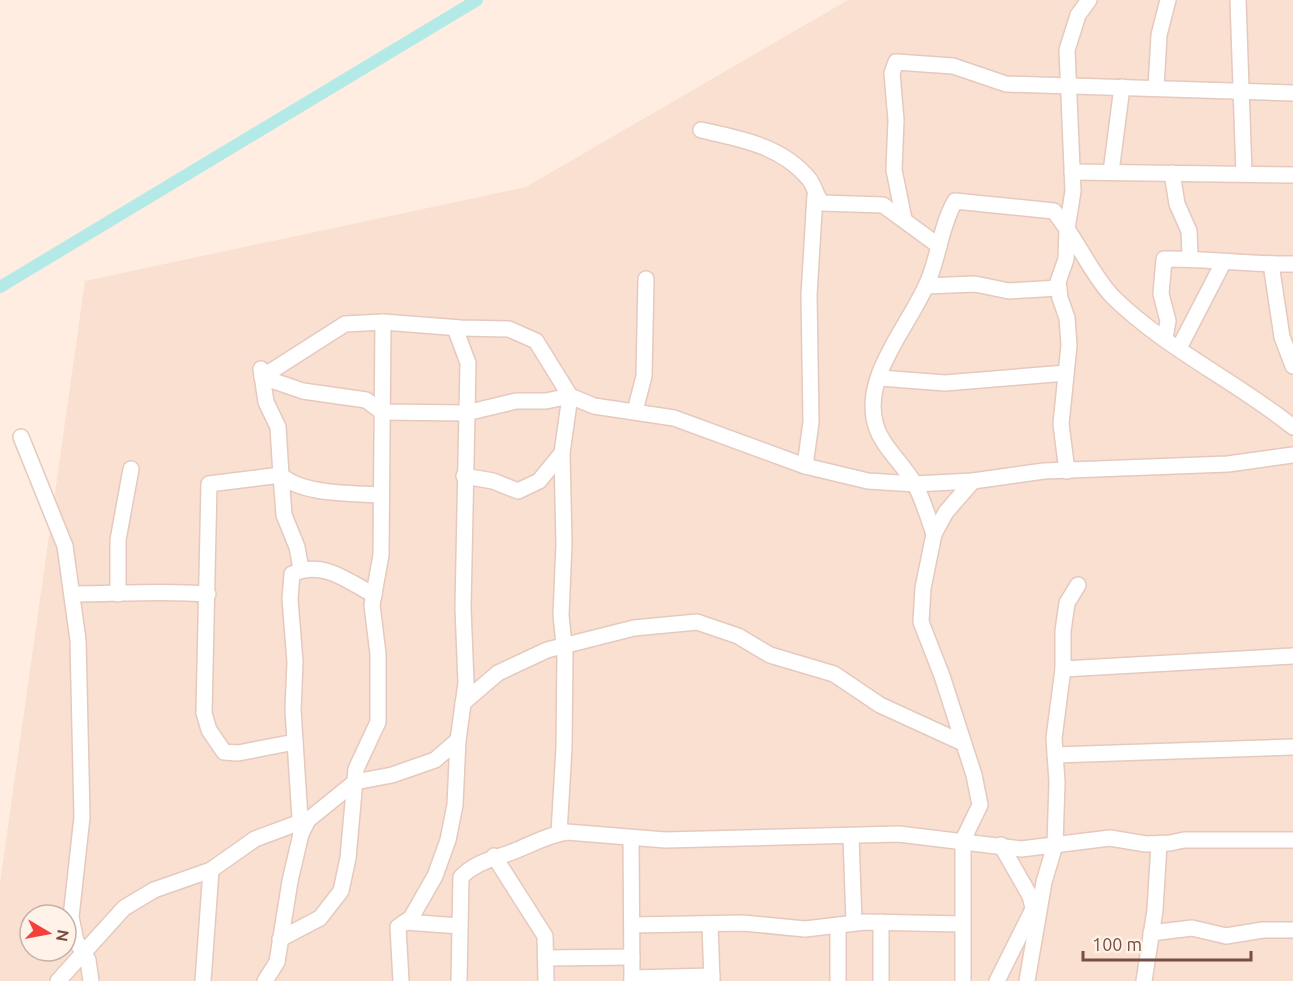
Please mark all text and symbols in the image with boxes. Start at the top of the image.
north arrow [18,903,78,963]
scale bar [1083,924,1251,962]
text: N [53,928,73,943]
text: 100 m [1092,934,1142,954]

